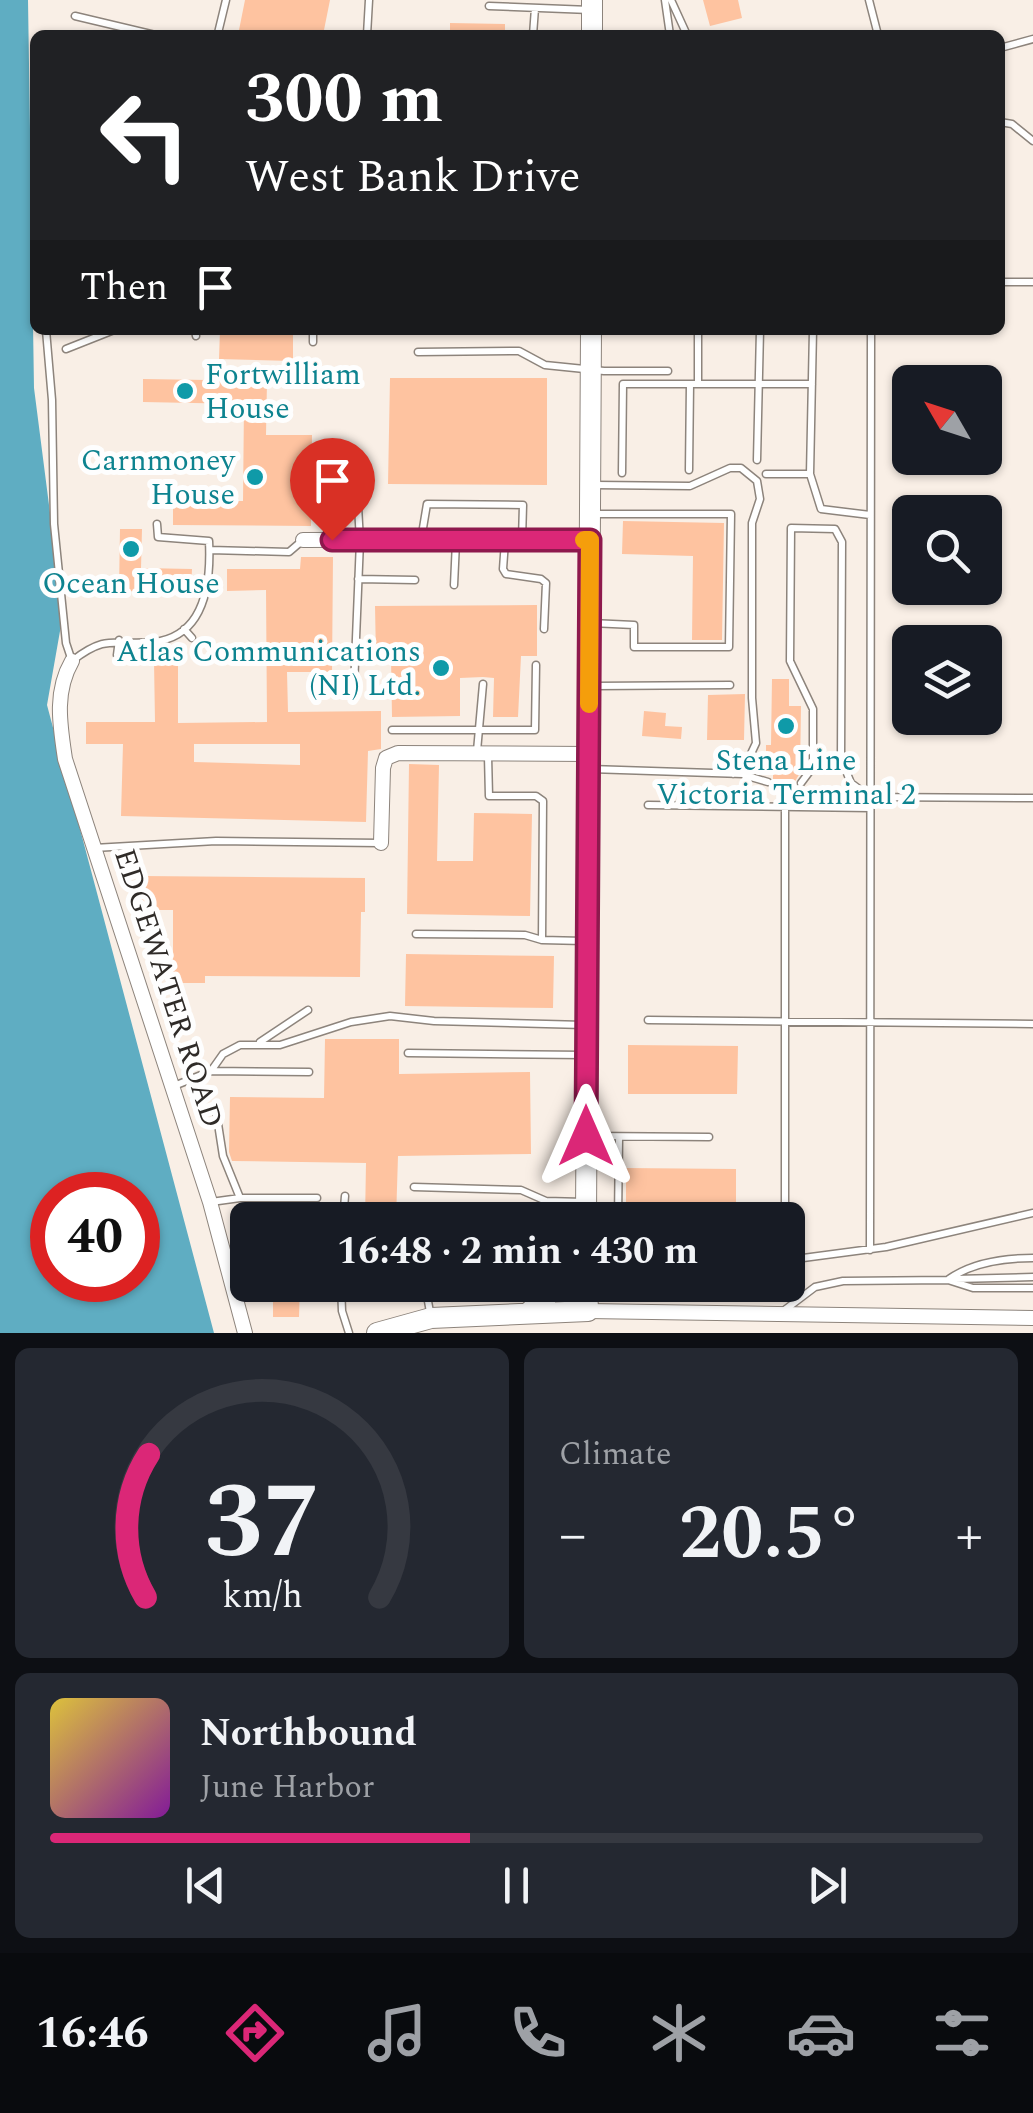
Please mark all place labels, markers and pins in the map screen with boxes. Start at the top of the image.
place label: Fortwilliam House [205,352,361,432]
marker: Fortwilliam House [174,380,196,402]
place label: Carnmoney House [81,438,237,518]
pin [290,438,375,541]
marker: Carnmoney House [244,466,266,488]
marker: Ocean House [120,538,142,560]
place label: Ocean House [42,561,220,607]
place label: Atlas Communications (NI) Ltd. [116,629,421,709]
marker: Atlas Communications (NI) Ltd. [430,657,452,679]
marker: Stena Line Victoria Terminal 2 [775,715,797,737]
place label: Stena Line Victoria Terminal 2 [656,738,916,818]

